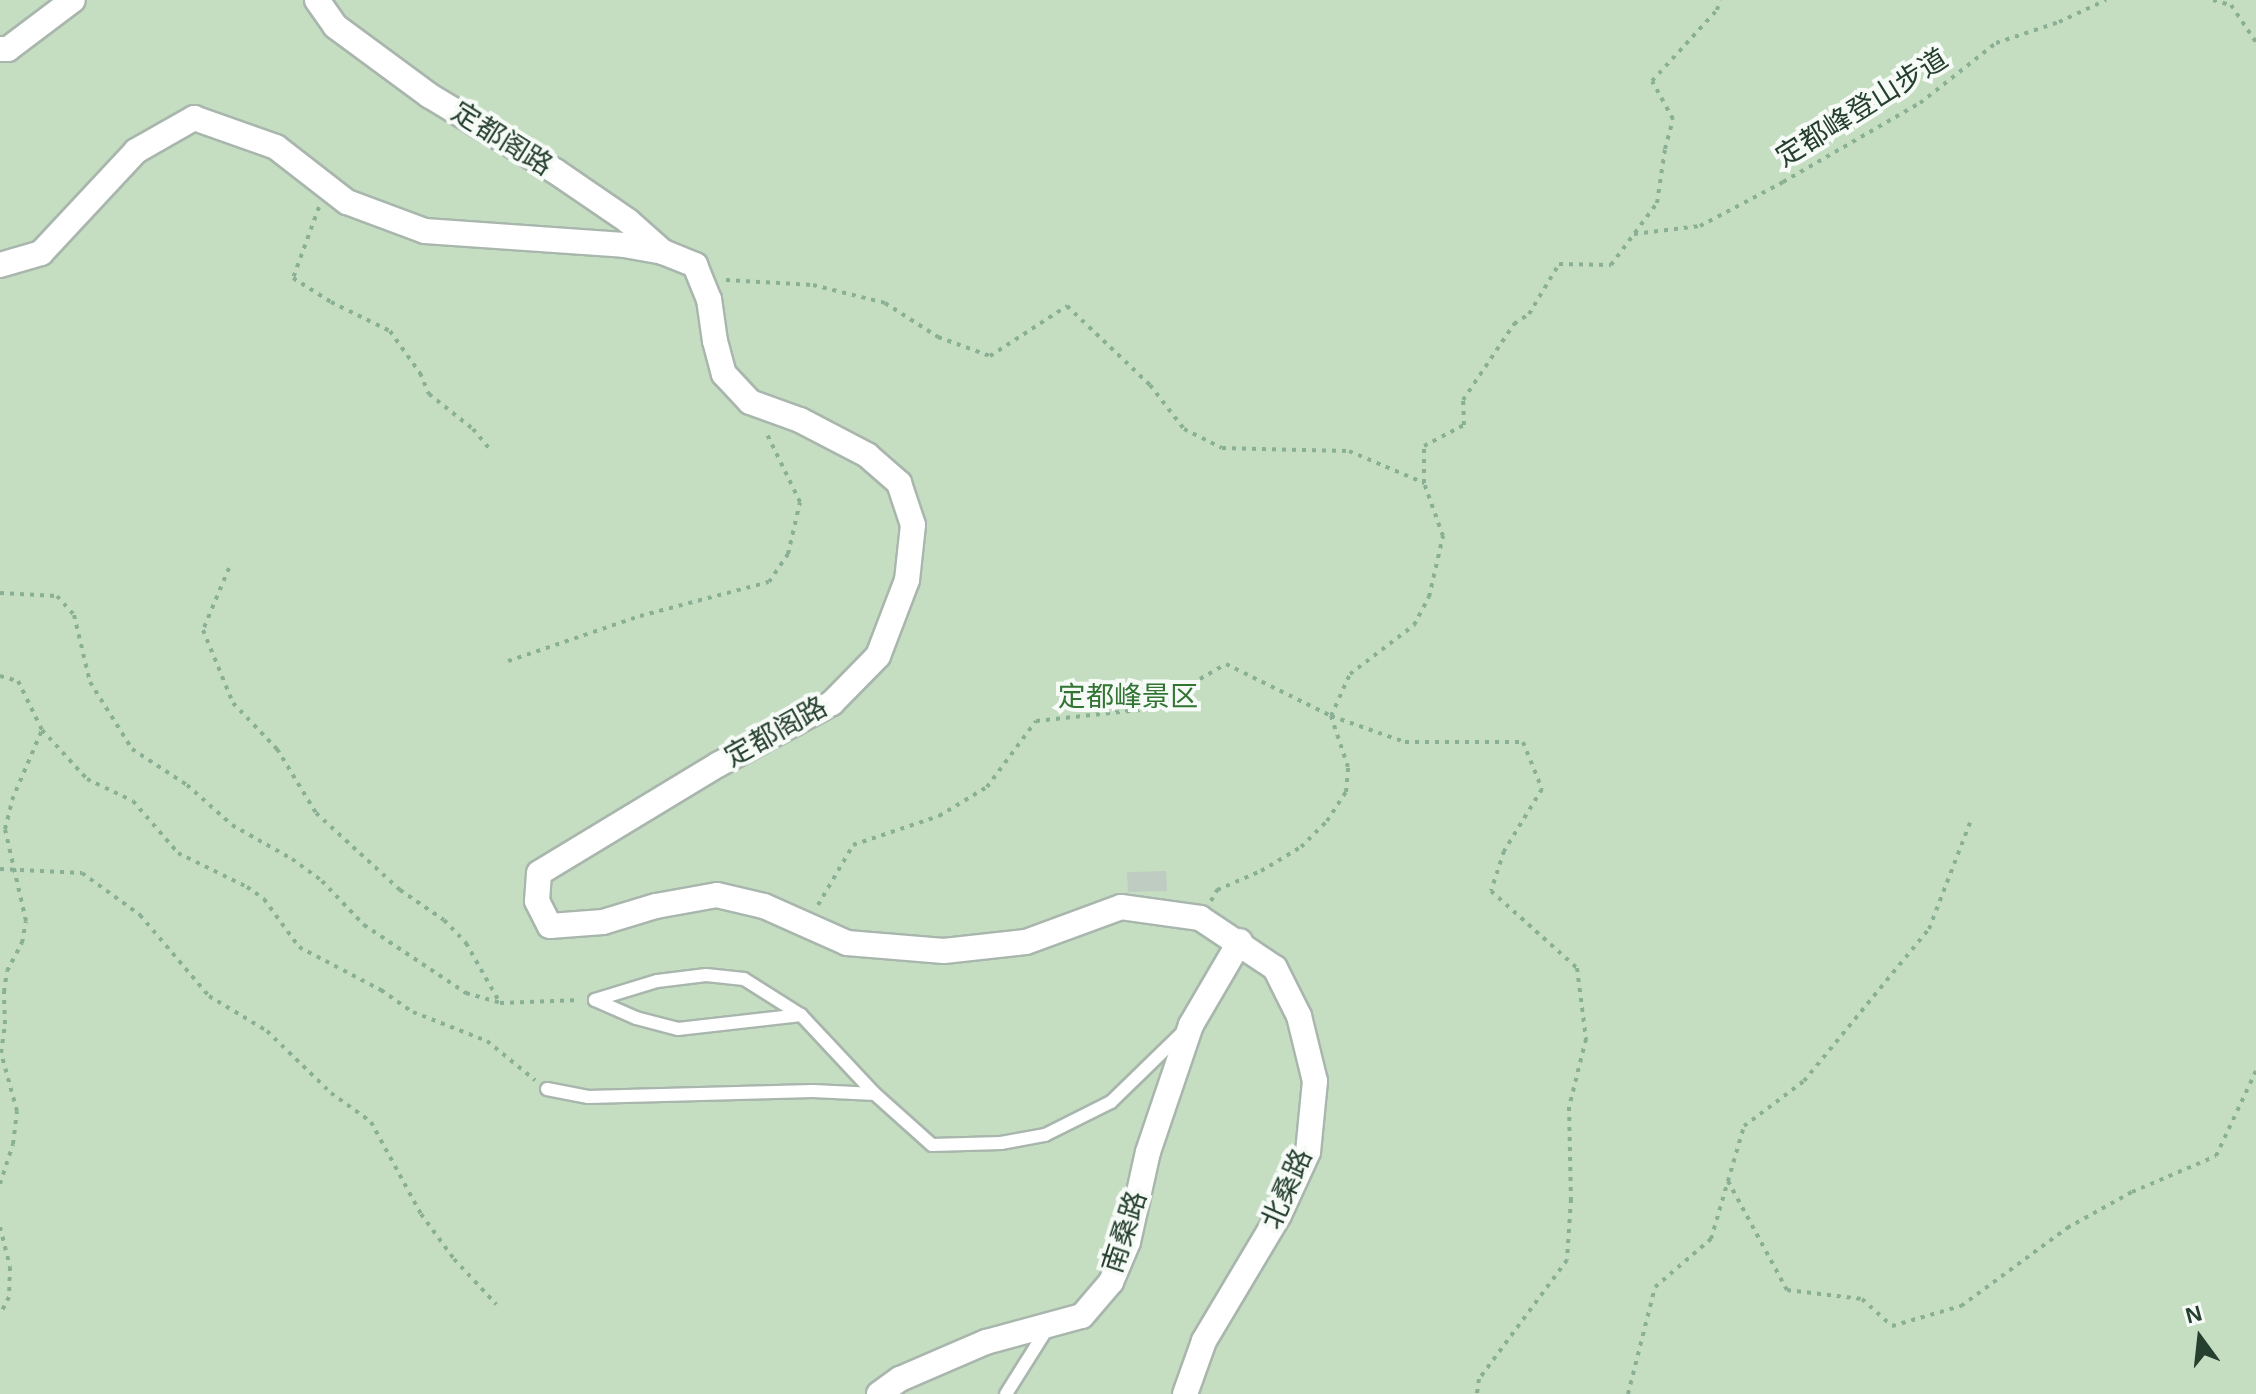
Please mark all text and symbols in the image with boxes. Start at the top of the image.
street label: 定都峰登山步道 [1770,42,1954,174]
street label: 定都阁路 [446,95,558,183]
park label: 定都峰景区 [1058,680,1198,714]
street label: 定都阁路 [719,690,833,774]
street label: 北桑路 [1255,1144,1319,1234]
street label: 南桑路 [1096,1187,1154,1277]
north arrow [2160,1298,2240,1378]
text: N [2183,1300,2205,1328]

